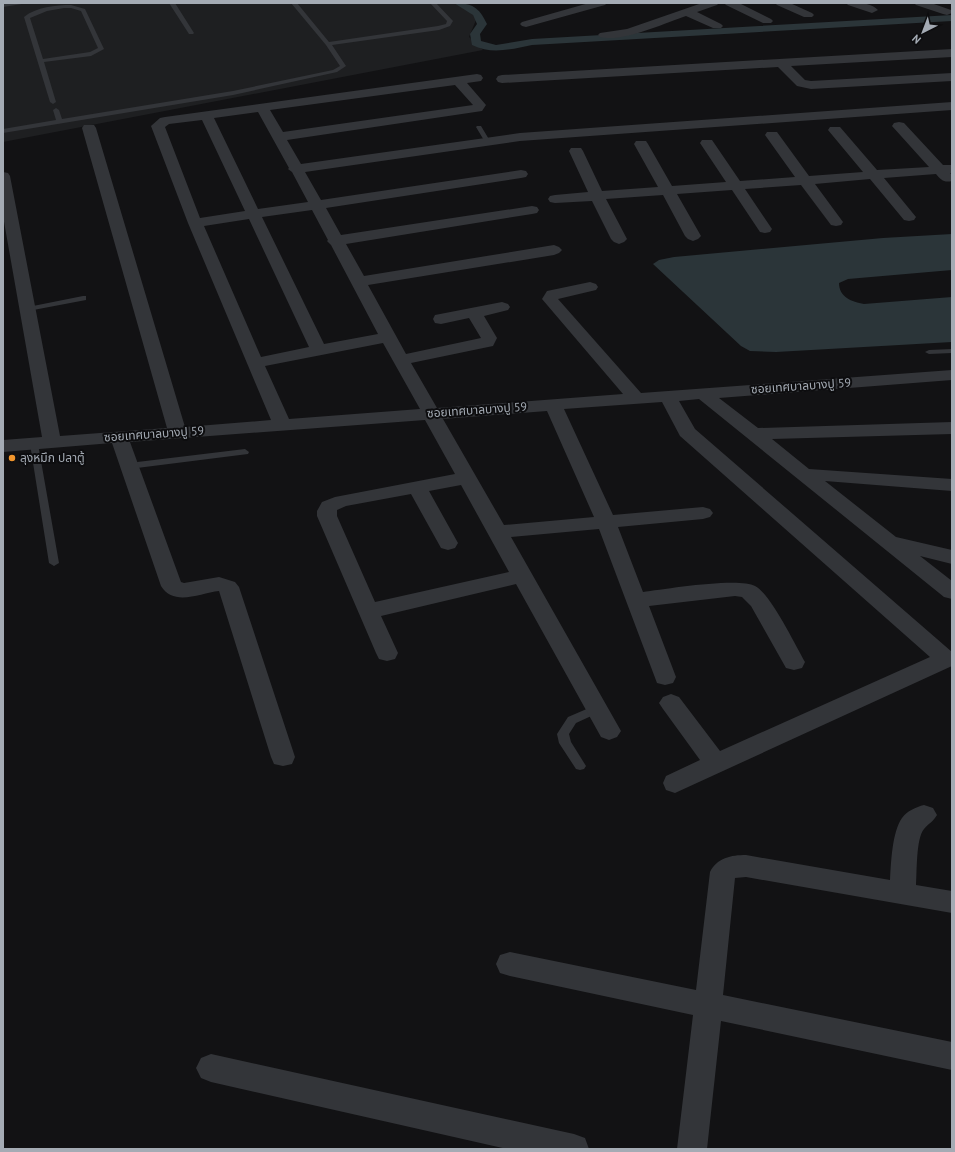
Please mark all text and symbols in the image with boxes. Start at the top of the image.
north arrow [903,12,943,52]
text: N [909,32,924,47]
street label: ซอยเทศบาลบางปู 59 [750,375,851,396]
street label: ซอยเทศบาลบางปู 59 [426,399,527,420]
street label: ซอยเทศบาลบางปู 59 [103,423,204,444]
place label: ลุงหมึก ปลาตู้ [20,450,85,465]
marker: ลุงหมึก ปลาตู้ [7,453,17,463]

